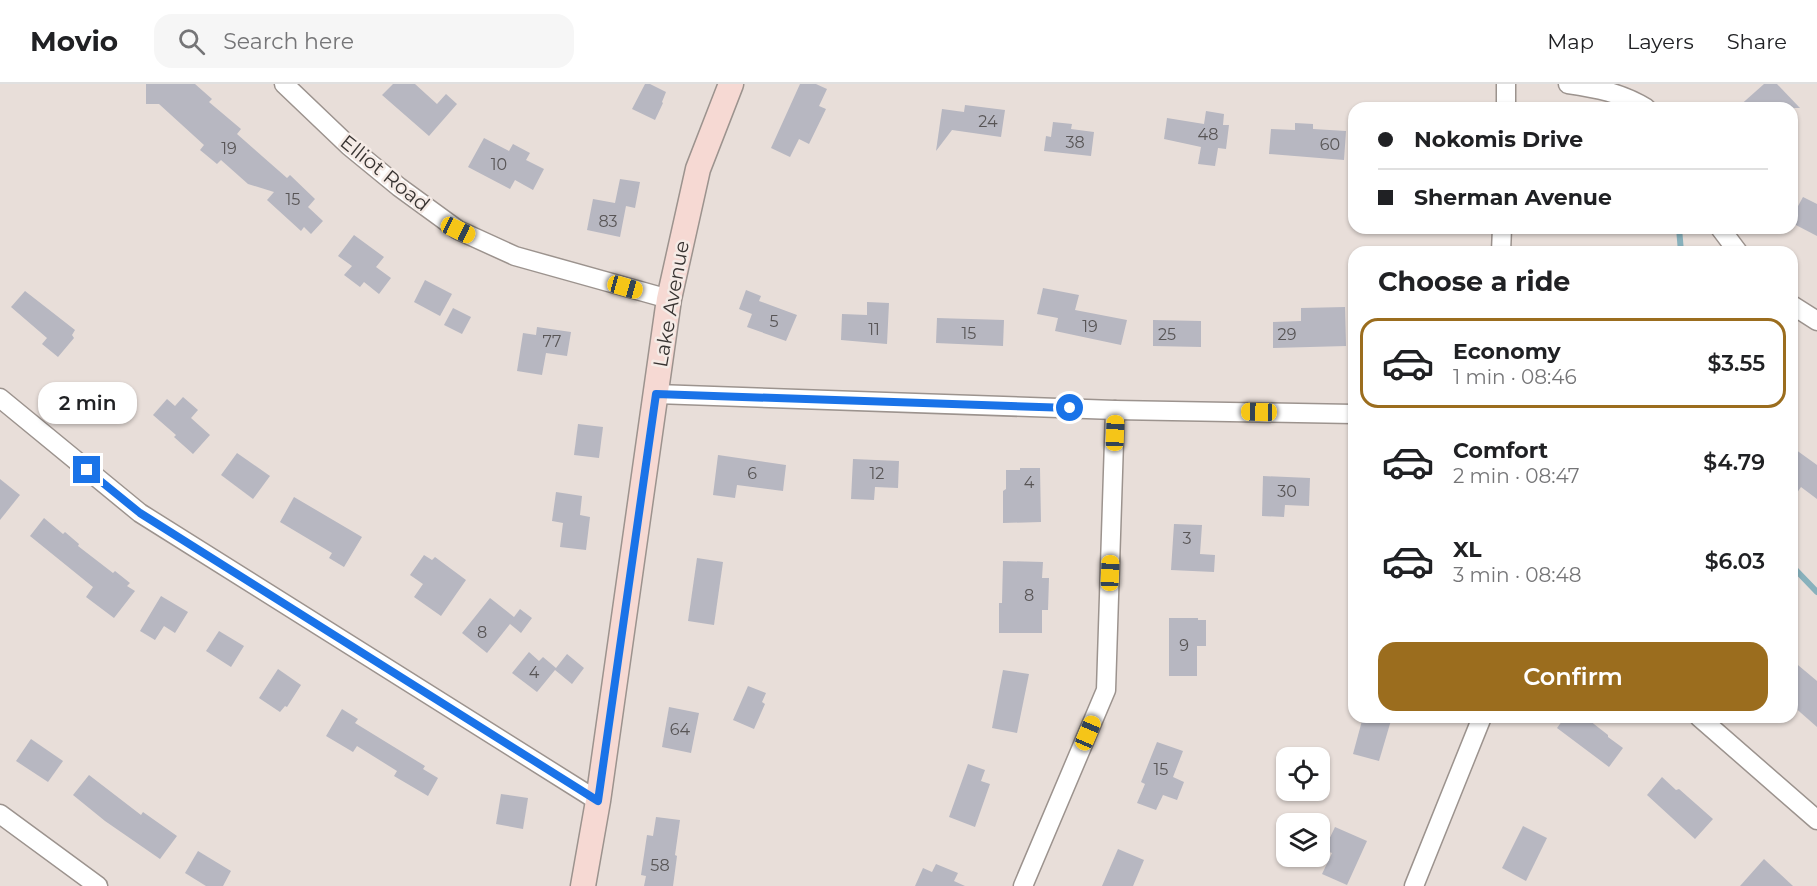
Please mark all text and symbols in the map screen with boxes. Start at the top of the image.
search box [154,14,574,68]
text: Movio [30,24,118,58]
icon: search [175,25,208,58]
text: Search here [223,28,354,55]
text: Map [1547,29,1594,54]
text: Layers [1627,29,1694,54]
text: Share [1727,29,1787,54]
house number: 24 [978,112,998,131]
house number: 48 [1198,125,1218,144]
text: Nokomis Drive [1414,126,1583,153]
street label: Elliot Road [336,130,434,216]
house number: 38 [1065,133,1085,152]
house number: 60 [1320,135,1340,154]
house number: 19 [221,139,237,158]
house number: 10 [491,155,507,174]
text: Sherman Avenue [1414,184,1612,211]
house number: 15 [286,190,300,209]
house number: 83 [598,212,618,231]
car [438,214,478,246]
street label: Lake Avenue [648,239,694,369]
text: Choose a ride [1378,265,1570,298]
car [605,273,645,301]
house number: 5 [769,312,779,331]
house number: 19 [1082,317,1098,336]
house number: 11 [868,320,880,339]
house number: 15 [962,324,976,343]
house number: 25 [1158,325,1176,344]
house number: 29 [1278,325,1296,344]
house number: 77 [543,332,561,351]
icon: car [1381,336,1435,390]
text: Economy [1453,338,1561,365]
text: $3.55 [1708,350,1765,377]
text: 1 min · 08:46 [1453,365,1577,389]
callout: 2 min [38,383,136,425]
text: 2 min [59,391,116,415]
route start [1056,394,1083,421]
car [1241,403,1277,421]
car [1105,415,1125,451]
icon: car [1381,435,1435,489]
text: Comfort [1453,437,1548,464]
text: $4.79 [1703,449,1765,476]
route end [73,456,100,483]
house number: 6 [747,464,757,483]
house number: 12 [870,464,884,483]
text: 2 min · 08:47 [1453,464,1579,488]
house number: 4 [1024,473,1035,492]
house number: 30 [1277,482,1297,501]
house number: 3 [1182,529,1192,548]
icon: car [1381,534,1435,588]
text: XL [1453,536,1482,563]
text: $6.03 [1705,548,1765,575]
car [1100,555,1120,591]
text: 3 min · 08:48 [1453,563,1582,587]
house number: 8 [1024,586,1034,605]
house number: 8 [477,623,487,642]
house number: 9 [1179,636,1189,655]
button: Confirm [1378,642,1768,711]
house number: 4 [529,663,540,682]
car [1073,713,1103,753]
house number: 64 [670,720,691,739]
map controls [1276,747,1330,867]
button: locate [1276,747,1330,801]
house number: 15 [1154,760,1168,779]
button: layers [1276,813,1330,867]
house number: 58 [650,856,670,875]

